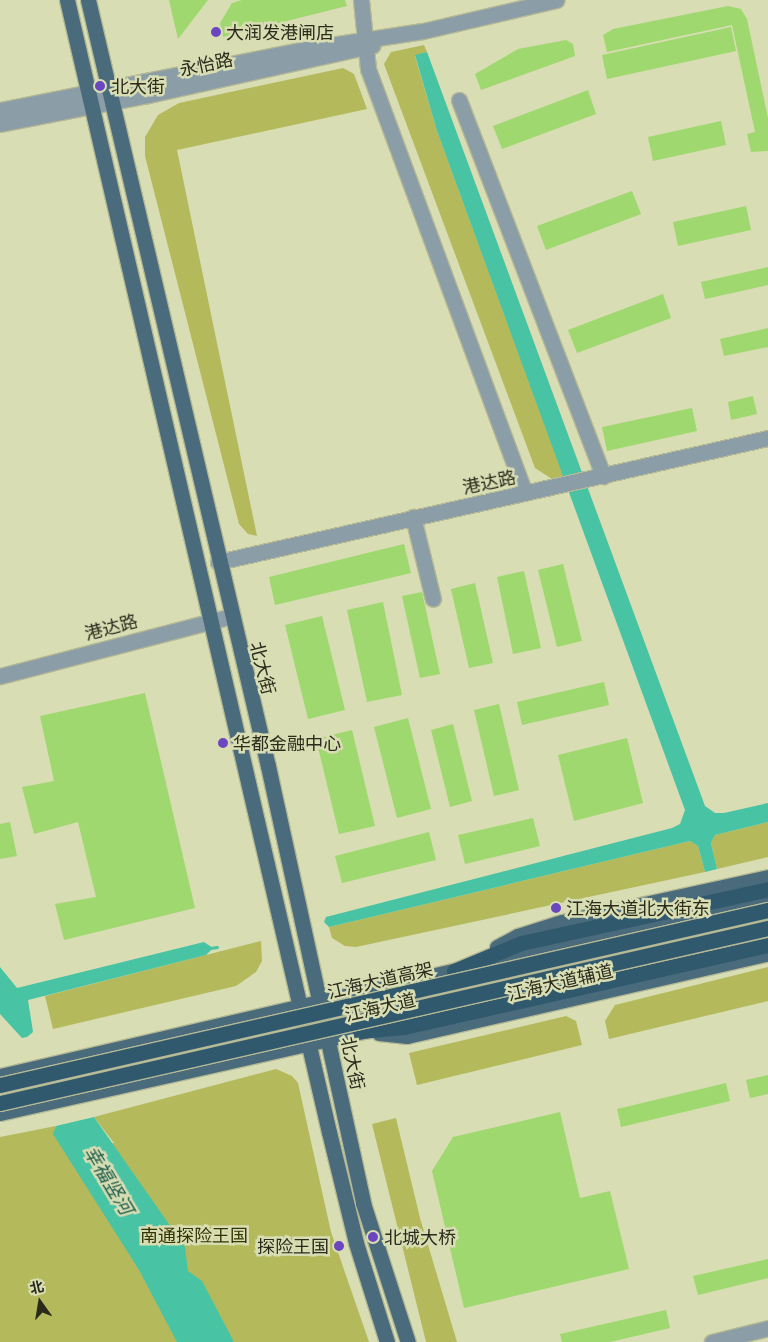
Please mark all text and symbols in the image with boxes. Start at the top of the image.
place label: 大润发港闸店 [226,21,334,43]
marker: 大润发港闸店 [210,26,222,38]
street label: 永怡路 [177,48,235,80]
place label: 北大街 [111,75,165,97]
marker: 北大街 [93,79,107,93]
street label: 港达路 [460,466,518,498]
street label: 港达路 [82,610,140,644]
street label: 北大街 [246,639,280,697]
place label: 华都金融中心 [233,732,341,754]
marker: 华都金融中心 [217,737,229,749]
place label: 江海大道北大街东 [566,897,710,919]
marker: 江海大道北大街东 [550,902,562,914]
street label: 江海大道高架 [325,957,435,1003]
street label: 江海大道辅道 [505,959,615,1005]
street label: 江海大道 [342,988,418,1026]
street label: 北大街 [337,1034,369,1092]
water label: 幸福竖河 [80,1142,138,1218]
park label: 南通探险王国 [140,1224,248,1246]
place label: 北城大桥 [384,1226,456,1248]
marker: 北城大桥 [366,1230,380,1244]
place label: 探险王国 [257,1235,329,1257]
marker: 探险王国 [333,1240,345,1252]
north arrow [15,1277,65,1327]
text: 北 [28,1277,45,1297]

